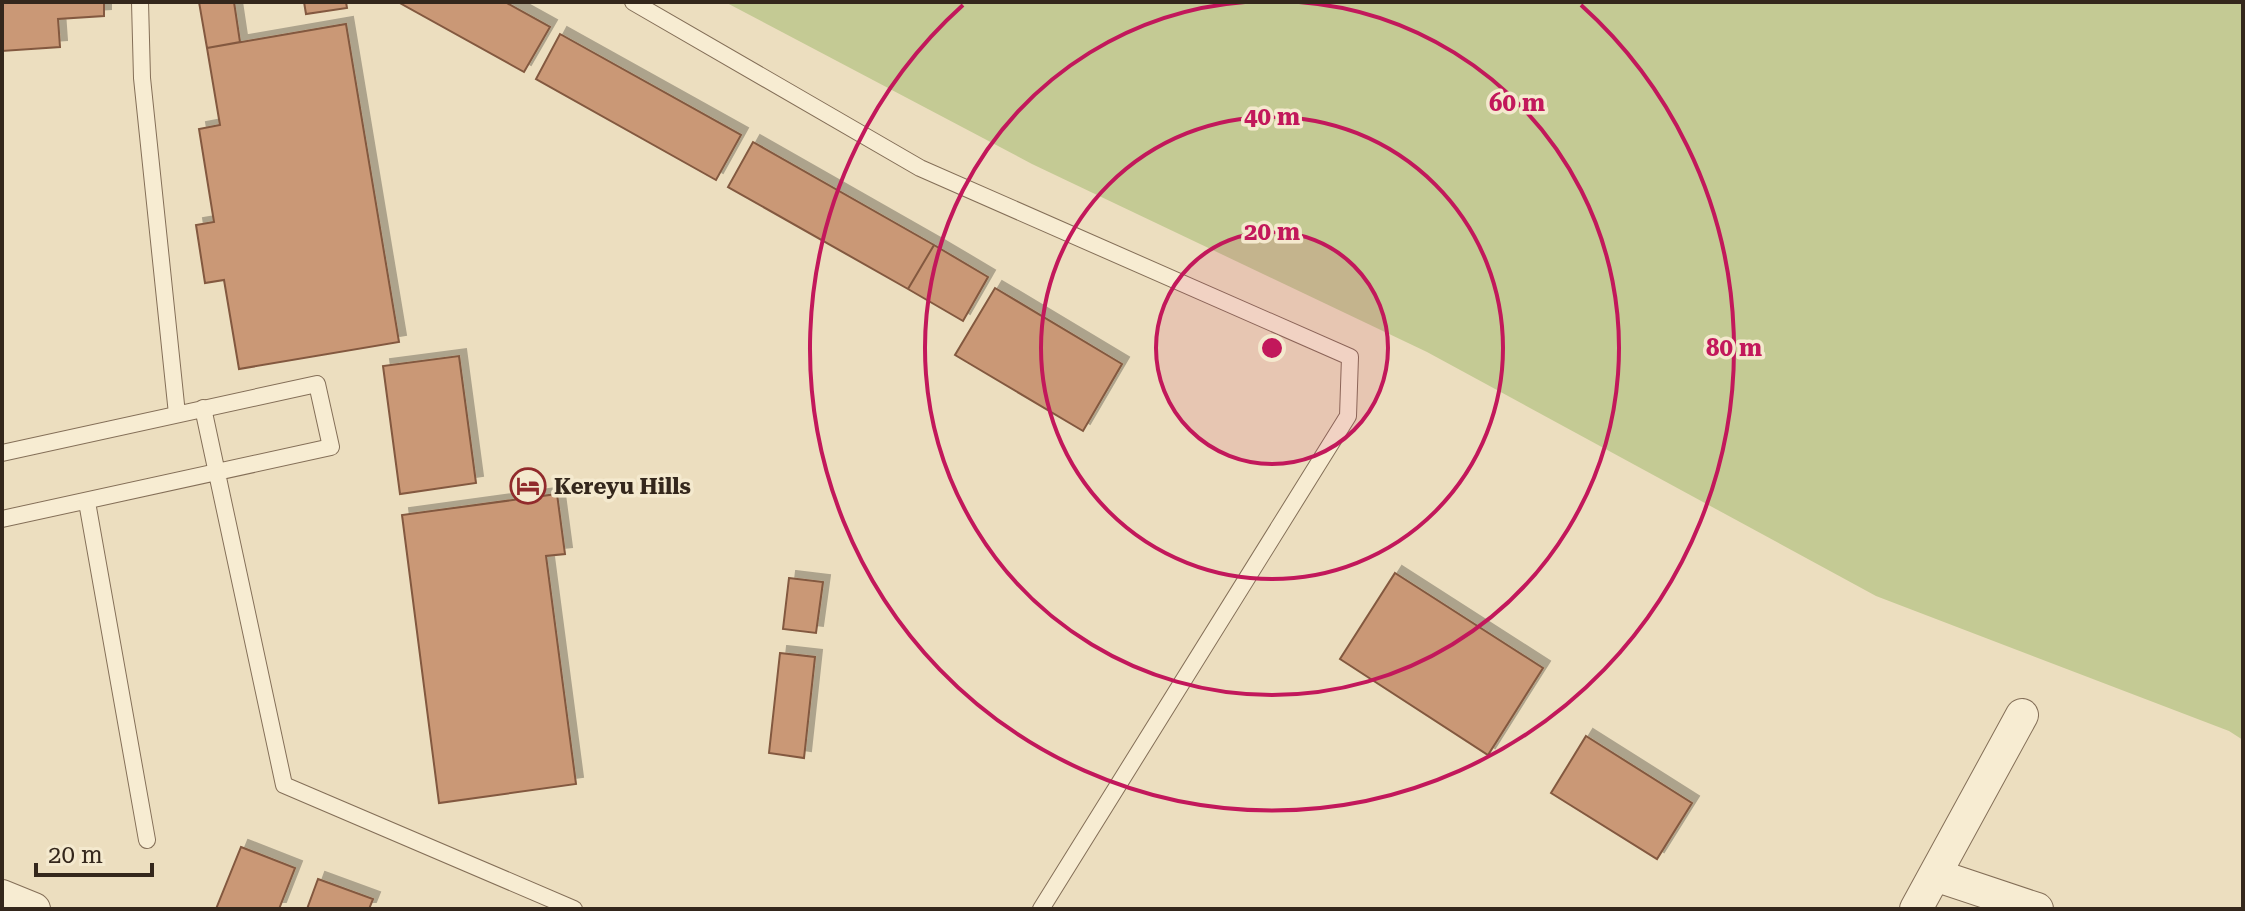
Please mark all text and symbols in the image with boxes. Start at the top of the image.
text: 60 m [1489,89,1545,117]
text: 40 m [1244,103,1300,131]
text: 20 m [1244,218,1300,246]
centre of rings [1258,334,1286,362]
text: 80 m [1706,334,1762,362]
hotel icon: Kereyu Hills [509,467,547,505]
place label: Kereyu Hills [554,474,691,499]
scale bar [36,827,152,877]
text: 20 m [48,841,103,869]

